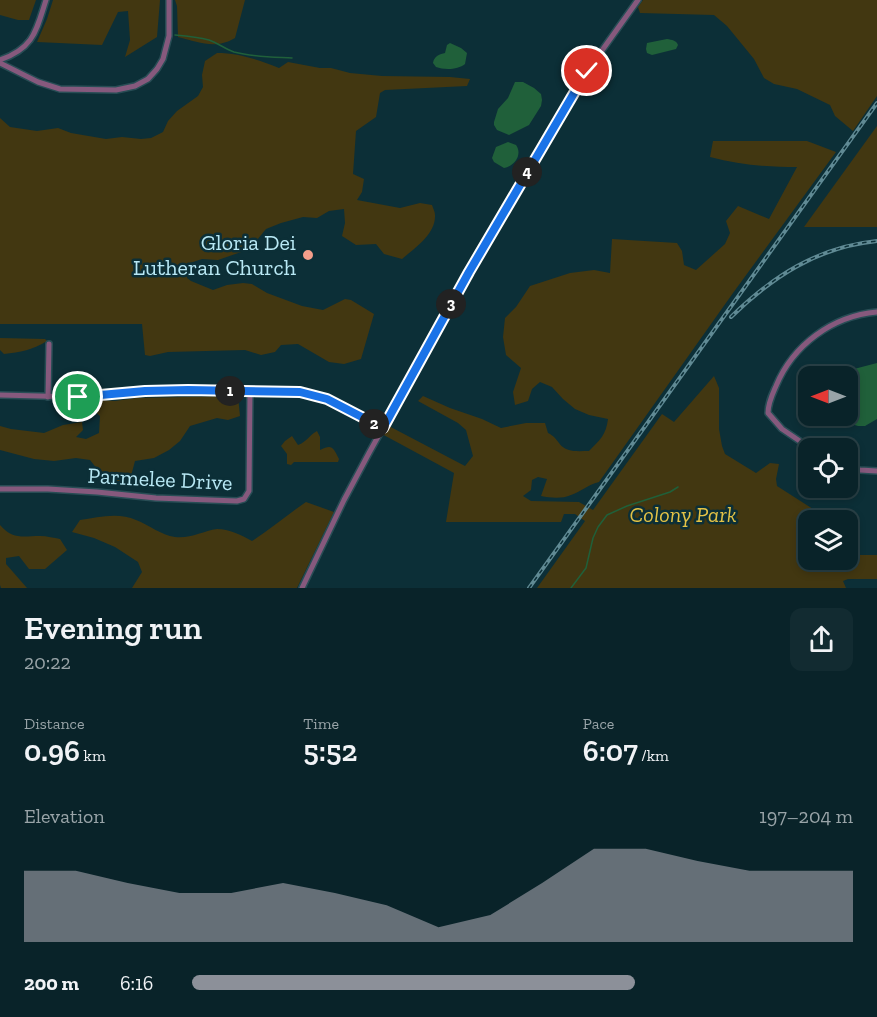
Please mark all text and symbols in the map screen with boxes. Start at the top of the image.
pin [561,45,612,96]
icon: check [570,54,603,87]
pin: 4 [512,157,542,187]
text: 4 [522,162,532,181]
place label: Gloria Dei Lutheran Church [133,229,297,281]
marker: Gloria Dei Lutheran Church [301,248,315,262]
pin: 3 [436,289,466,319]
text: 3 [447,294,455,313]
north arrow [798,366,858,426]
map controls [798,366,858,570]
pin [52,371,103,422]
pin: 1 [215,376,245,406]
icon: arrive [61,380,94,413]
text: 1 [227,381,233,400]
pin: 2 [359,409,389,439]
text: 2 [370,414,378,433]
button: locate [798,438,858,498]
street label: Parmelee Drive [87,462,233,496]
park label: Colony Park [629,501,737,528]
button: layers [798,510,858,570]
text: Evening run [24,608,202,647]
button: share [790,608,853,671]
text: 20:22 [24,650,71,674]
text: Distance [24,714,85,733]
text: Time [303,714,339,733]
text: Pace [583,714,614,733]
text: 0.96 [24,733,80,769]
text: 5:52 [303,733,357,769]
text: 6:07 [583,733,638,769]
text: km [80,746,106,765]
text: /km [638,746,669,765]
text: Elevation [24,804,105,828]
text: 197–204 m [759,804,853,828]
text: 200 m [24,971,79,995]
text: 6:16 [120,971,153,995]

